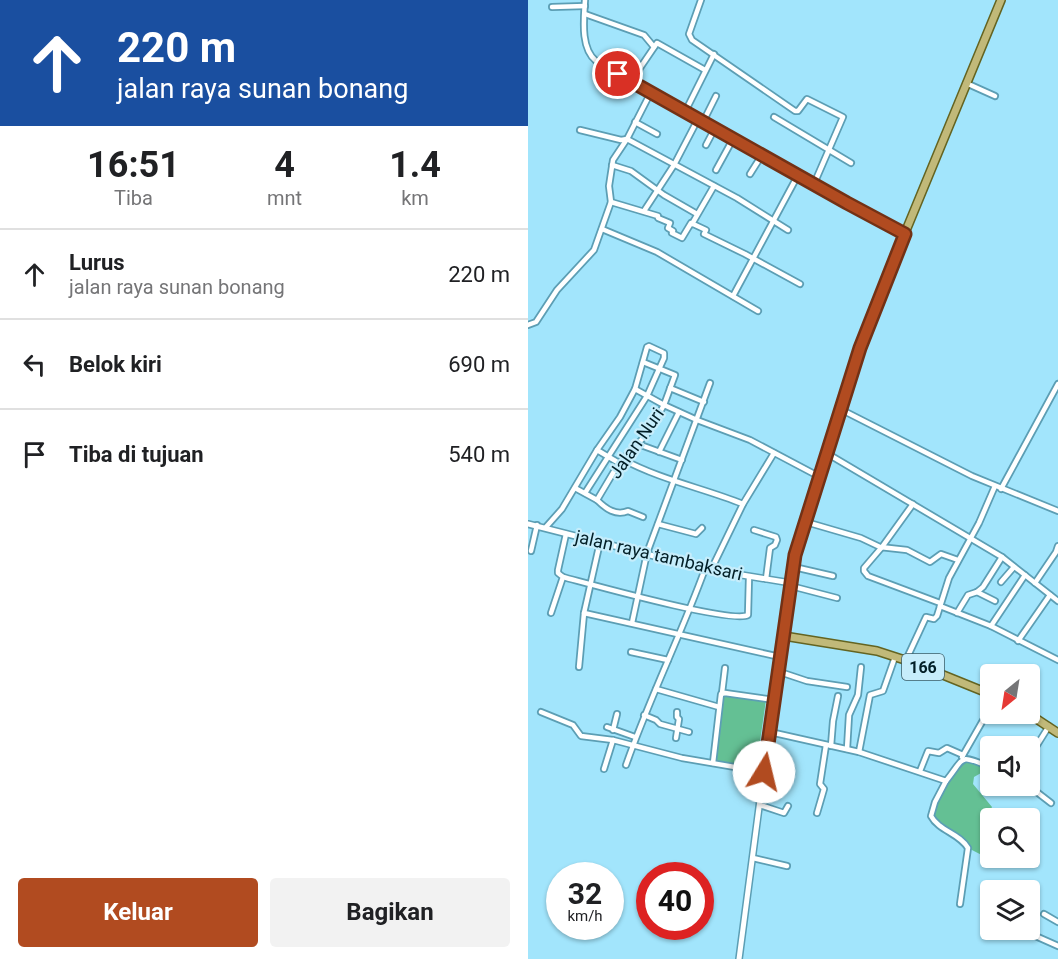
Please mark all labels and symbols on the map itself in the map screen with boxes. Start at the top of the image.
pin [592,48,643,99]
street label: Jalan Nuri [604,404,668,482]
street label: jalan raya tambaksari [572,525,745,584]
road number: 166 [902,654,944,680]
north arrow [980,664,1040,724]
position arrow [732,740,796,804]
speed limit sign: 40 [636,862,714,940]

